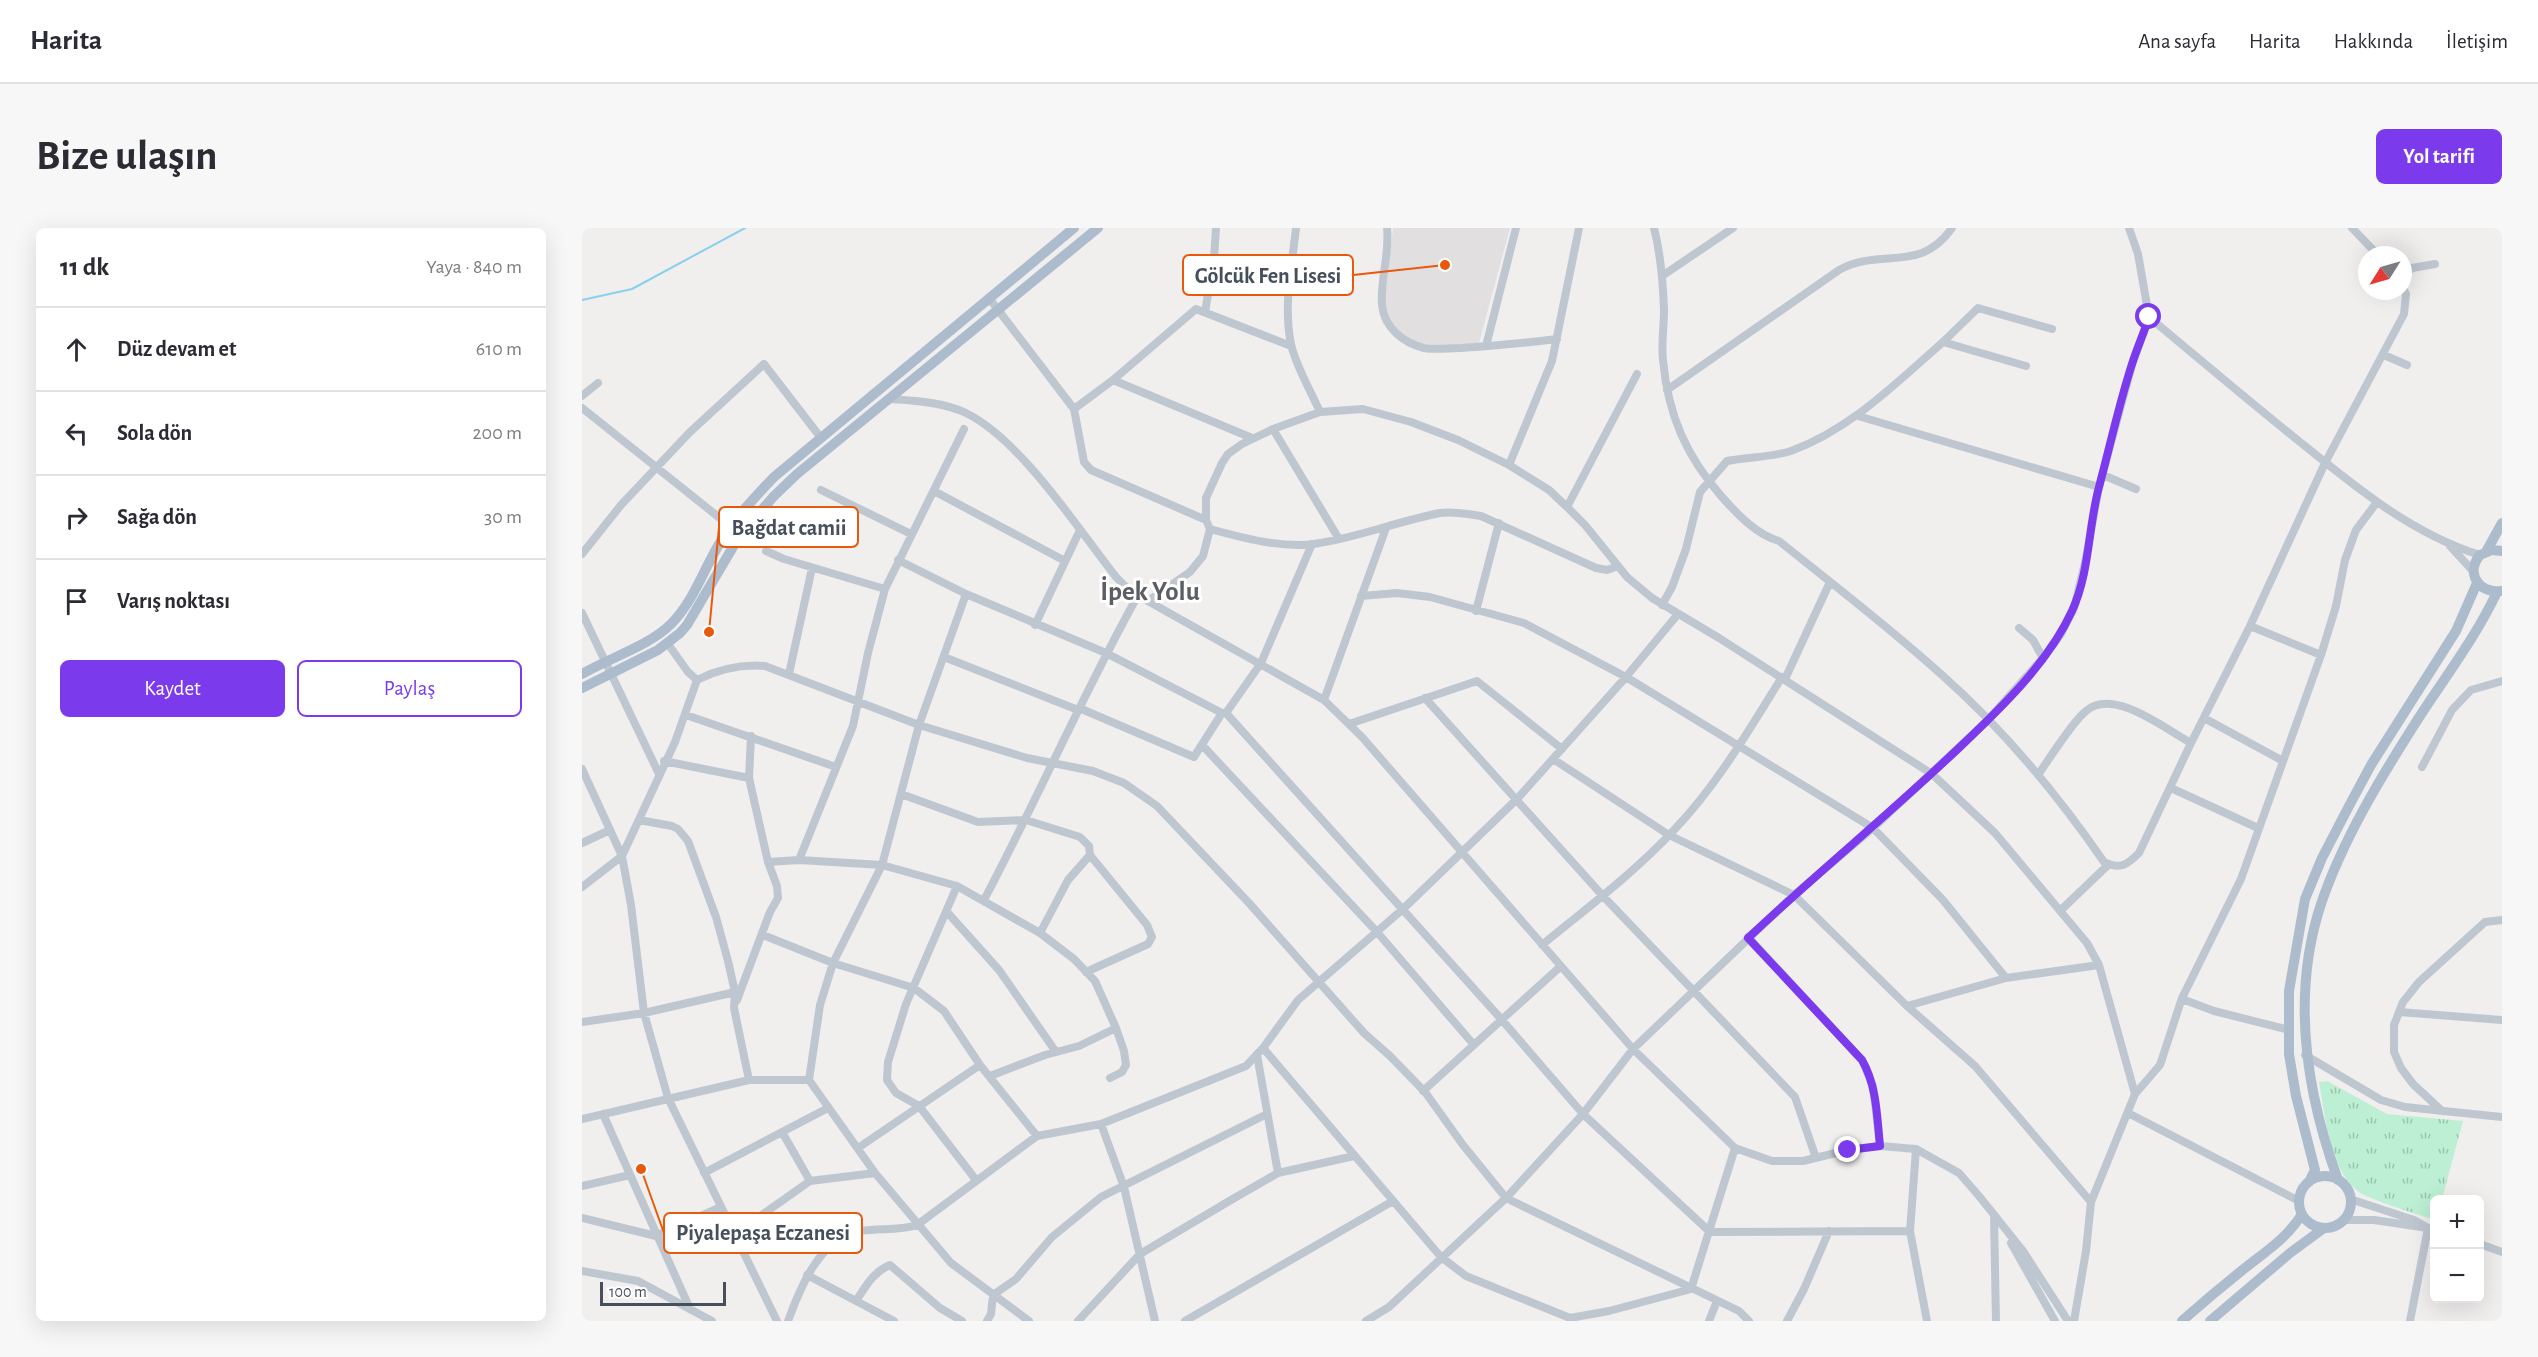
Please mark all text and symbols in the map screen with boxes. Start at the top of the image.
text: Harita [30,27,102,55]
text: Ana sayfa [2138,31,2216,52]
text: Harita [2249,31,2301,52]
text: Hakkında [2334,31,2413,52]
text: İletişim [2446,31,2508,52]
button: Yol tarifi [2376,129,2502,184]
text: Bize ulaşın [36,135,217,177]
north arrow [2358,246,2412,300]
text: 11 dk [60,254,109,280]
callout: Gölcük Fen Lisesi [1183,255,1353,295]
text: Yaya · 840 m [426,257,522,277]
text: Gölcük Fen Lisesi [1195,265,1341,287]
route start [2135,303,2161,329]
icon: ahead [60,333,93,366]
text: Düz devam et [117,338,236,360]
text: 610 m [476,339,522,359]
icon: left [60,417,93,450]
text: Sola dön [117,422,192,444]
text: 200 m [472,423,522,443]
icon: right [60,501,93,534]
text: Sağa dön [117,506,197,528]
text: 30 m [484,507,522,527]
callout: Bağdat camii [719,507,858,547]
text: Bağdat camii [731,517,847,539]
district label: İpek Yolu [1100,576,1200,605]
icon: arrive [60,585,93,618]
text: Varış noktası [117,590,230,612]
button: Kaydet [60,660,285,717]
button: Paylaş [297,660,522,717]
route end [1834,1136,1860,1162]
map controls [2430,1195,2484,1303]
button: + [2430,1195,2484,1249]
callout: Piyalepaşa Eczanesi [664,1213,862,1253]
text: Piyalepaşa Eczanesi [676,1222,850,1245]
button: − [2430,1249,2484,1303]
scale bar [600,1279,726,1306]
text: 100 m [609,1284,647,1300]

